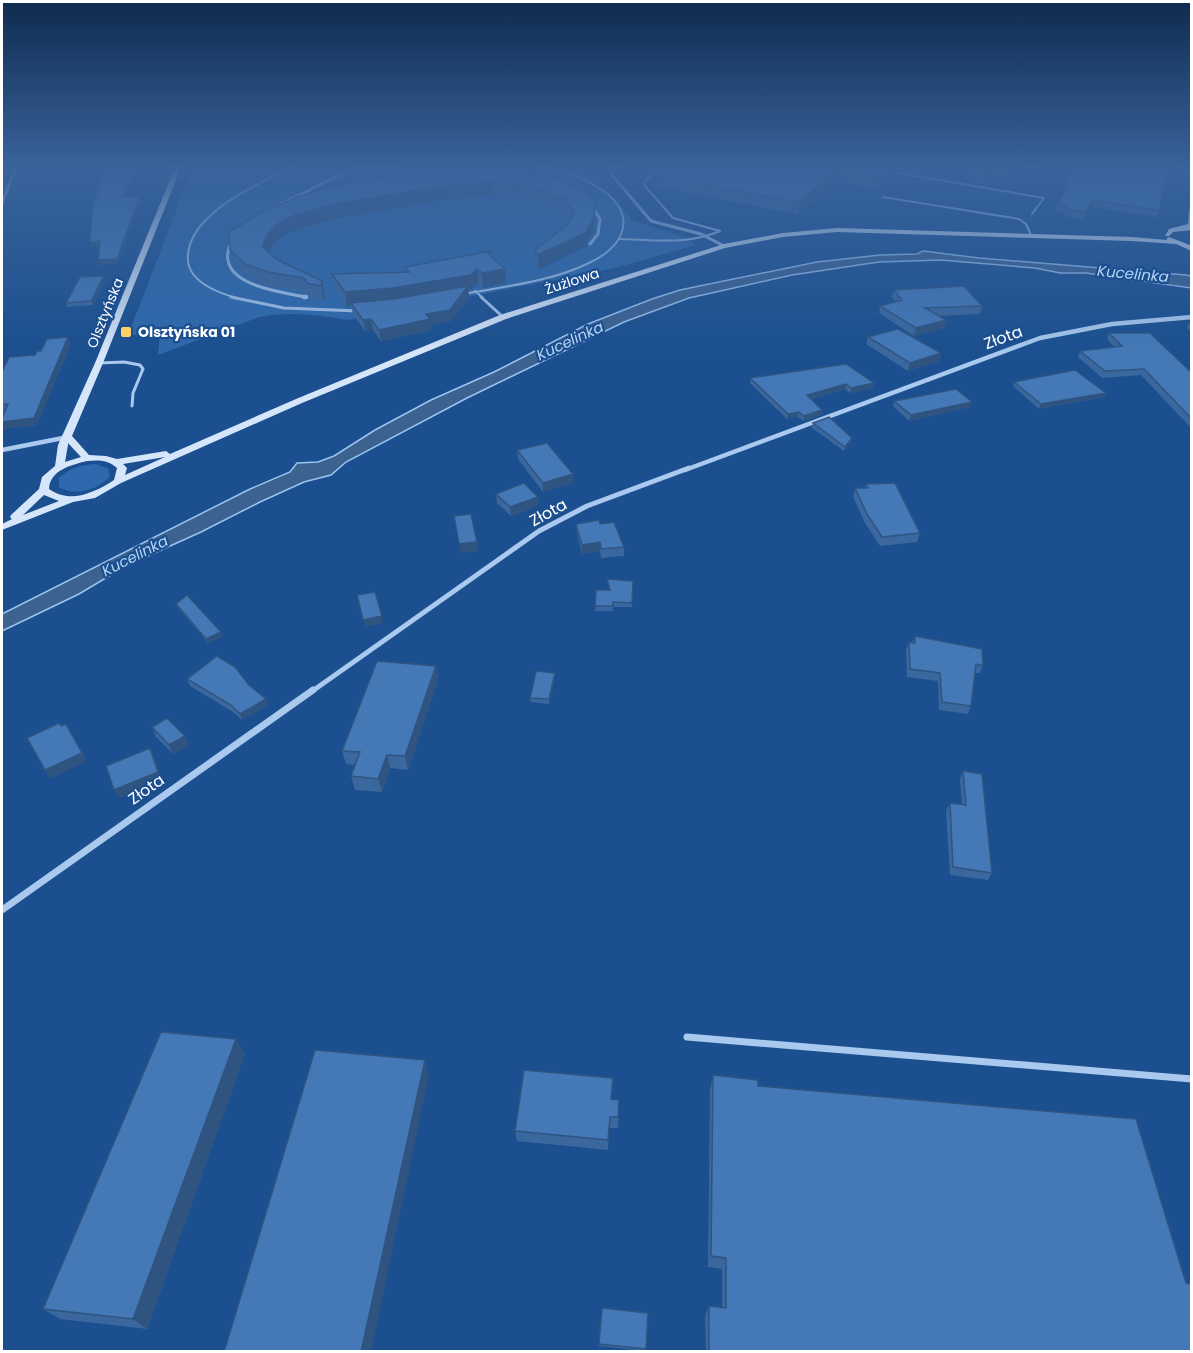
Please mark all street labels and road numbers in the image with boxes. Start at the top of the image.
street label: Żużlowa [542,263,602,299]
street label: Olsztyńska [82,275,128,351]
street label: Złota [981,320,1026,355]
street label: Złota [525,493,571,532]
street label: Złota [123,769,169,810]

